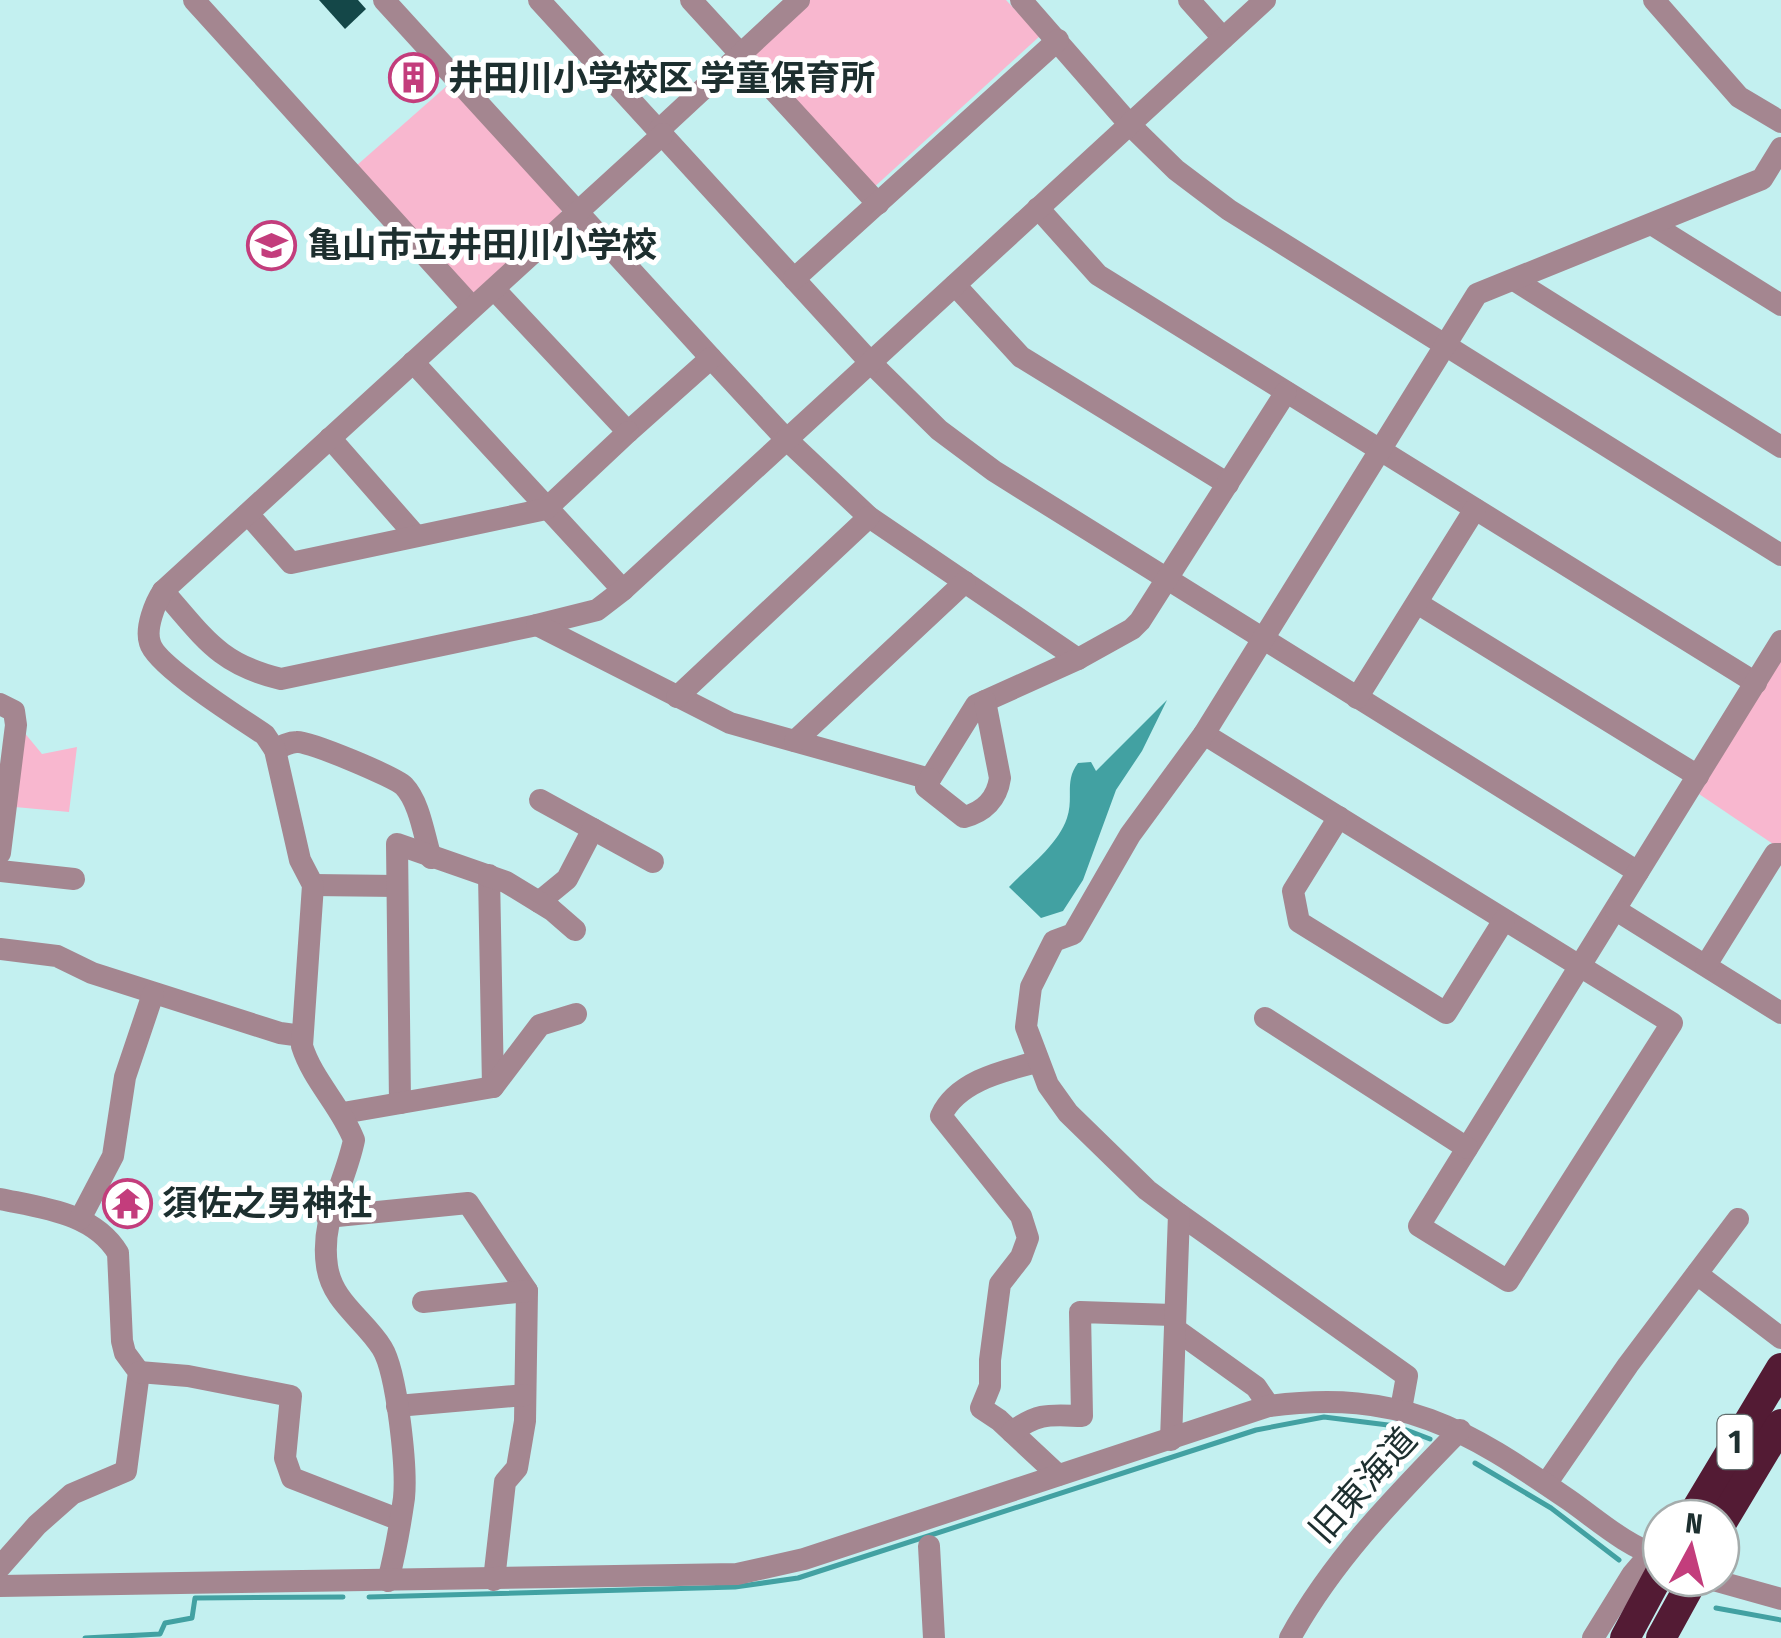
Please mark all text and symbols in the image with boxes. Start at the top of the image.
building icon: 井田川小学校区 学童保育所 [387,52,439,104]
place label: 井田川小学校区 学童保育所 [448,57,875,99]
school or university icon: 亀山市立井田川小学校 [246,219,298,271]
place label: 亀山市立井田川小学校 [307,224,657,266]
temple icon: 須佐之男神社 [101,1177,153,1229]
place label: 須佐之男神社 [162,1182,372,1224]
road number: 1 [1718,1415,1752,1469]
street label: 旧東海道 [1301,1419,1425,1551]
north arrow [1641,1498,1741,1598]
text: N [1684,1506,1704,1541]

